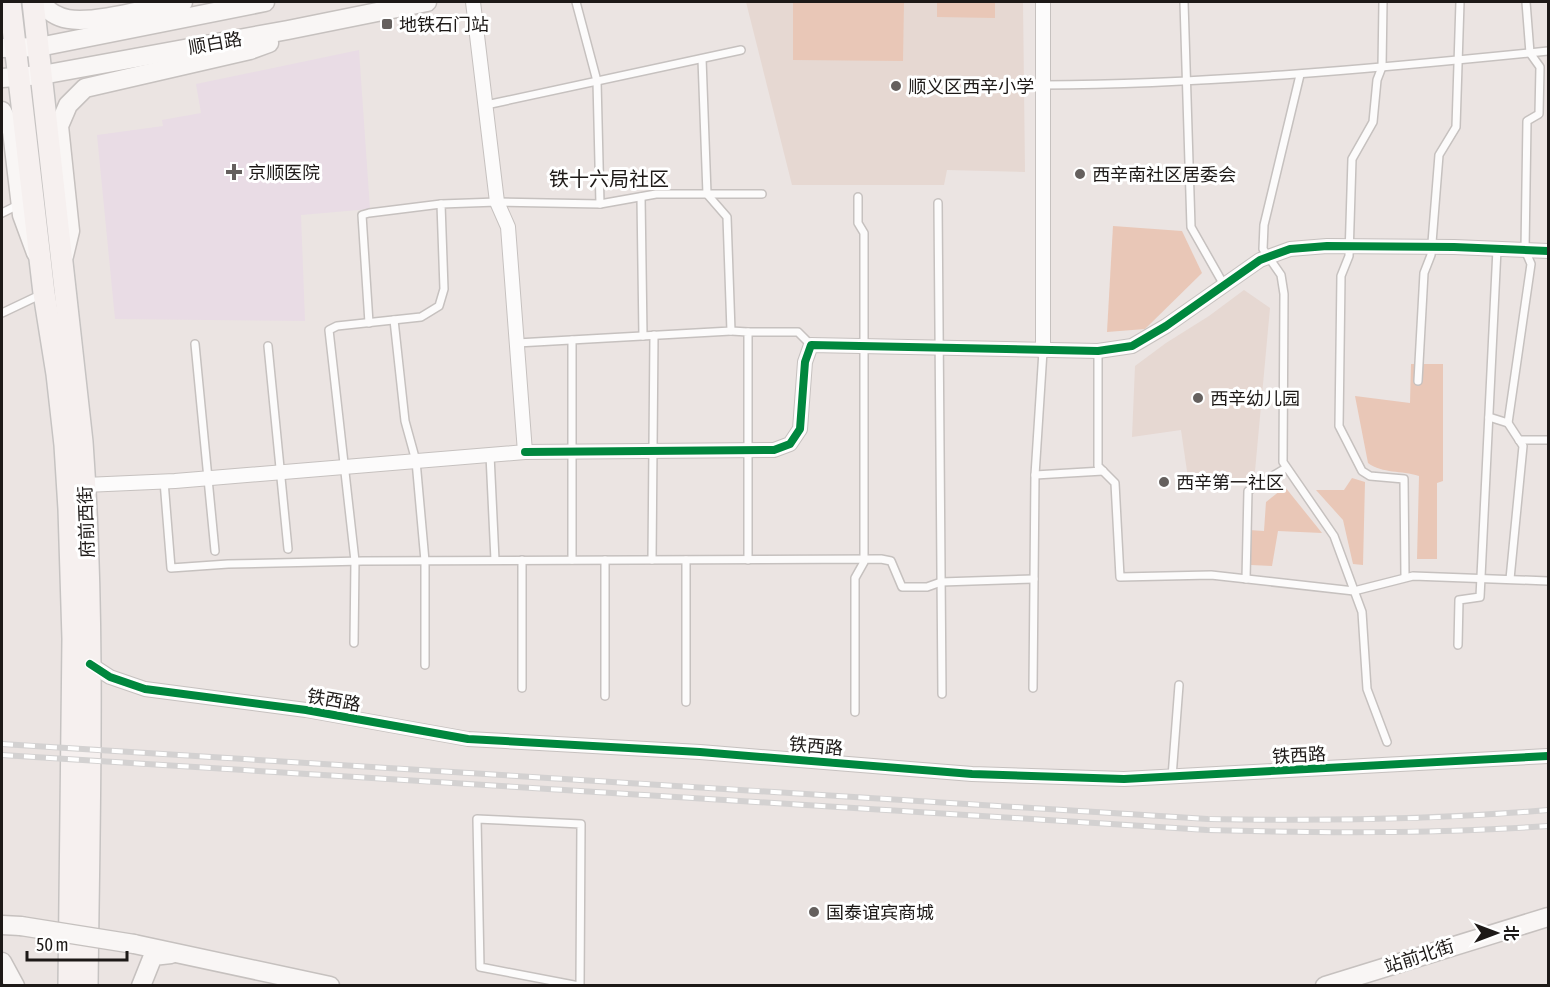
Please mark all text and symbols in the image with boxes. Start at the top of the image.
place label: 地铁石门站 [399,14,489,35]
marker: 地铁石门站 [380,17,394,31]
street label: 顺白路 [187,28,243,58]
place label: 顺义区西辛小学 [908,76,1034,97]
marker: 顺义区西辛小学 [889,79,903,93]
place label: 京顺医院 [248,162,320,183]
marker: 京顺医院 [225,163,243,181]
place label: 西辛南社区居委会 [1092,164,1236,185]
district label: 铁十六局社区 [549,167,669,190]
marker: 西辛南社区居委会 [1073,167,1087,181]
place label: 西辛幼儿园 [1210,388,1300,409]
marker: 西辛幼儿园 [1191,391,1205,405]
place label: 西辛第一社区 [1176,472,1284,493]
marker: 西辛第一社区 [1157,475,1171,489]
street label: 府前西街 [74,486,98,558]
street label: 铁西路 [306,685,362,715]
street label: 铁西路 [788,733,844,759]
street label: 铁西路 [1271,743,1327,767]
place label: 国泰谊宾商城 [826,902,934,923]
north arrow [1466,903,1526,963]
marker: 国泰谊宾商城 [807,905,821,919]
scale bar [27,924,128,962]
text: 北 [1502,925,1520,941]
text: 50 m [36,934,68,955]
street label: 站前北街 [1382,935,1456,977]

